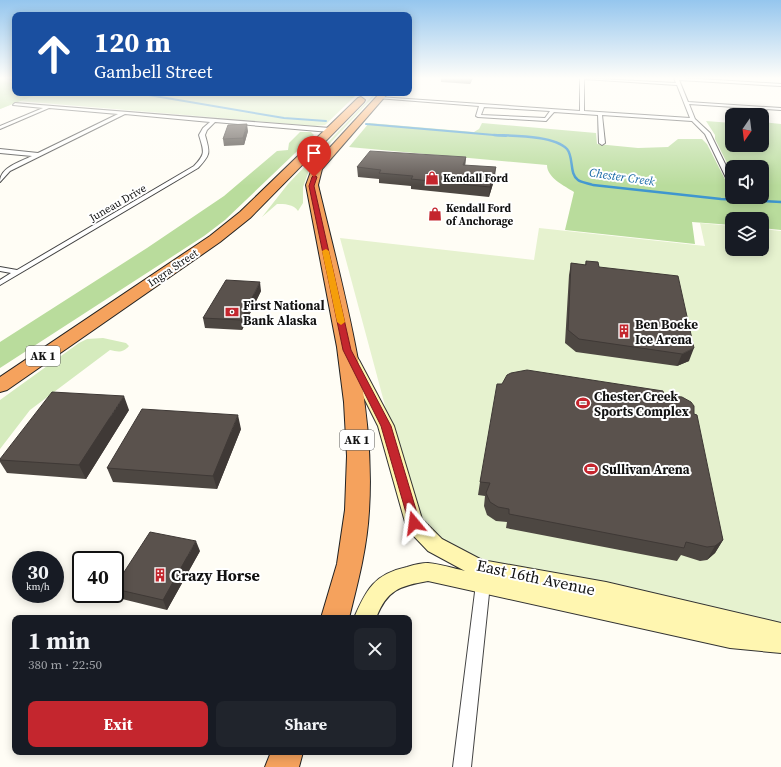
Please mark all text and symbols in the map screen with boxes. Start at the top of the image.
text: 120 m [94,23,171,61]
icon: ahead [28,28,80,80]
text: Gambell Street [94,59,212,84]
north arrow [725,108,769,152]
map controls [725,108,769,256]
pin [297,136,331,177]
icon: arrive [303,142,325,164]
button: sound [725,160,769,204]
water label: Chester Creek [588,164,656,190]
shop icon: Kendall Ford [424,170,440,186]
place label: Kendall Ford [443,171,509,186]
street label: Juneau Drive [86,180,150,226]
place label: Kendall Ford of Anchorage [446,201,514,229]
shop icon: Kendall Ford of Anchorage [427,206,443,222]
button: layers [725,212,769,256]
street label: Ingra Street [145,245,201,290]
place label: First National Bank Alaska [243,297,325,329]
bank icon: First National Bank Alaska [224,304,240,320]
place label: Ben Boeke Ice Arena [635,316,698,348]
building icon: Ben Boeke Ice Arena [616,323,632,339]
road number: AK 1 [26,346,60,366]
place label: Chester Creek Sports Complex [594,388,690,420]
sports icon: Chester Creek Sports Complex [575,395,591,411]
road number: AK 1 [340,430,374,450]
sports icon: Sullivan Arena [583,461,599,477]
place label: Sullivan Arena [602,461,690,478]
position arrow [393,502,435,544]
speed limit sign: 40 [72,551,124,603]
street label: East 16th Avenue [475,554,597,600]
text: 30 [27,558,49,586]
place label: Crazy Horse [171,564,260,586]
building icon: Crazy Horse [152,567,168,583]
text: km/h [26,580,50,593]
text: 1 min [28,624,90,657]
button: close [354,628,396,670]
text: 380 m · 22:50 [28,656,102,673]
button: Exit [28,701,208,747]
button: Share [216,701,396,747]

